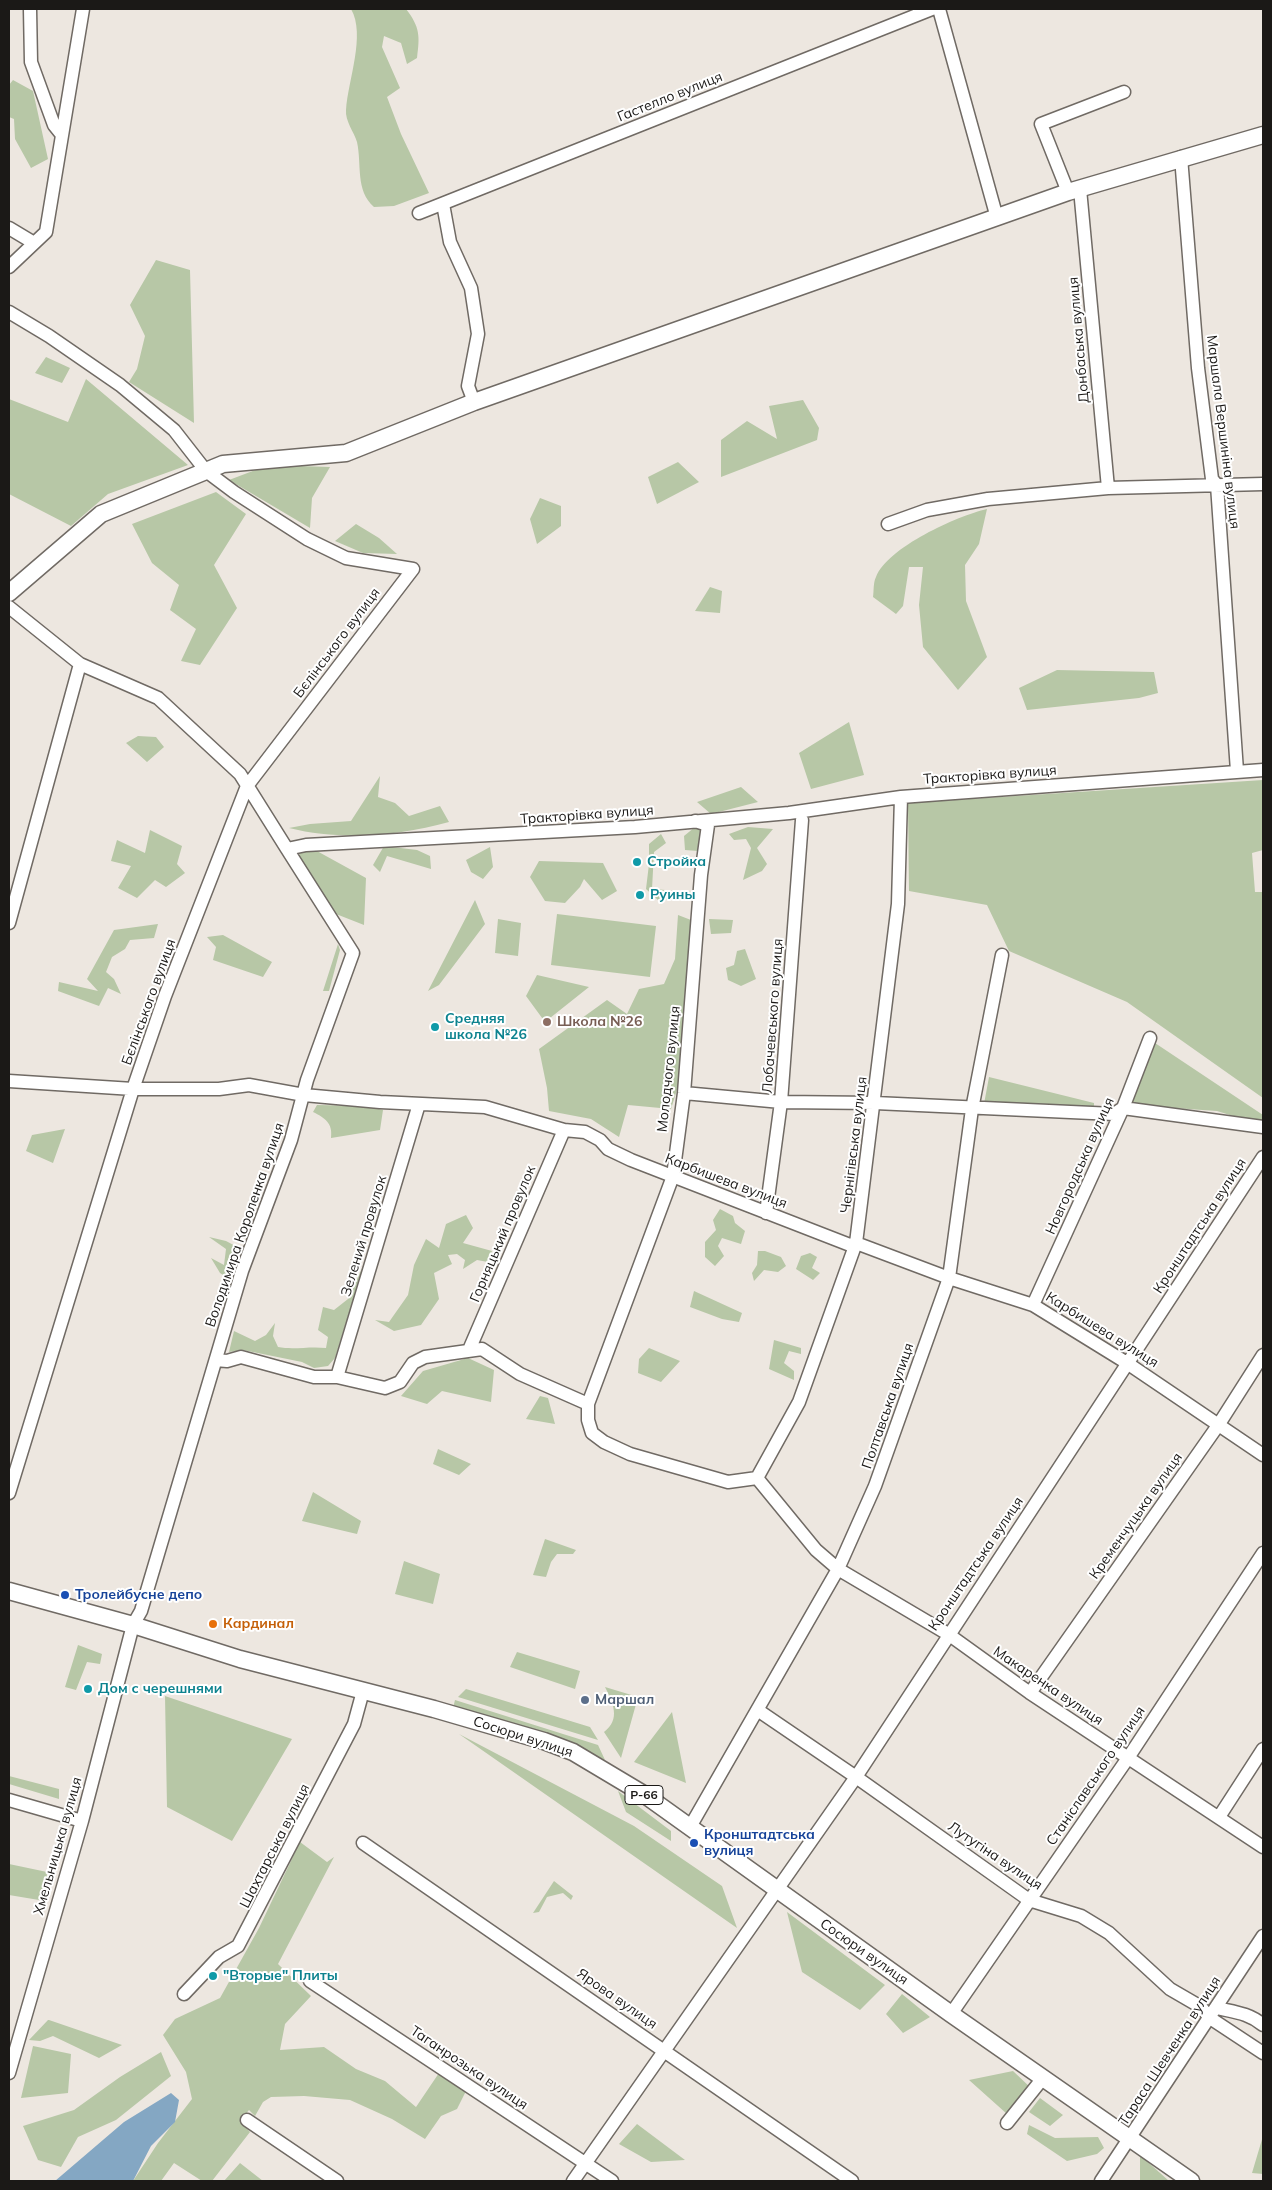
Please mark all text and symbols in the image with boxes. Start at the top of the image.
street label: Гастелло вулиця [615,68,725,126]
street label: Донбаська вулиця [1065,276,1093,404]
street label: Маршала Вершиніна вулиця [1203,334,1243,530]
street label: Бєлінського вулиця [290,585,384,701]
street label: Тракторівка вулиця [923,762,1057,788]
street label: Тракторівка вулиця [520,802,654,828]
place label: Стройка [647,854,706,870]
marker: Стройка [631,856,643,868]
place label: Руины [650,887,695,903]
marker: Руины [634,889,646,901]
street label: Бєлінського вулиця [118,937,180,1067]
street label: Лобачевського вулиця [759,938,787,1094]
street label: Молодчого вулиця [654,1005,684,1133]
place label: Средняя школа №26 [445,1011,527,1044]
place label: Школа №26 [557,1014,642,1030]
marker: Школа №26 [541,1016,553,1028]
marker: Средняя школа №26 [429,1021,441,1033]
street label: Чернігівська вулиця [837,1076,871,1214]
street label: Новгородська вулиця [1042,1095,1118,1237]
street label: Володимира Короленка вулиця [202,1121,288,1329]
street label: Карбишева вулиця [662,1150,790,1212]
street label: Кронштадтська вулиця [1150,1155,1250,1297]
street label: Горняцький провулок [467,1163,539,1305]
street label: Зелений провулок [338,1174,390,1298]
street label: Карбишева вулиця [1043,1289,1161,1371]
street label: Полтавська вулиця [859,1341,917,1471]
street label: Кременчуцька вулиця [1086,1450,1186,1582]
street label: Кронштадтська вулиця [925,1494,1027,1634]
place label: Тролейбусне депо [75,1587,202,1603]
marker: Тролейбусне депо [59,1589,71,1601]
place label: Кардинал [223,1616,294,1632]
marker: Кардинал [207,1618,219,1630]
street label: Макаренка вулиця [990,1643,1106,1729]
place label: Дом с черешнями [98,1681,222,1697]
marker: Дом с черешнями [82,1683,94,1695]
place label: Маршал [595,1692,654,1708]
marker: Маршал [579,1694,591,1706]
street label: Станіславського вулиця [1043,1703,1149,1849]
street label: Сосюри вулиця [471,1713,575,1761]
street label: Хмельницька вулиця [30,1775,86,1917]
street label: Шахтарська вулиця [236,1781,314,1911]
road number: Р-66 [625,1786,663,1804]
street label: Лутугіна вулиця [945,1818,1045,1894]
place label: Кронштадтська вулиця [704,1827,815,1860]
marker: Кронштадтська вулиця [688,1837,700,1849]
street label: Сосюри вулиця [817,1915,911,1989]
street label: Ярова вулиця [574,1965,660,2033]
place label: "Вторые" Плиты [223,1968,338,1984]
marker: "Вторые" Плиты [207,1970,219,1982]
street label: Тараса Шевченка вулиця [1115,1973,1225,2129]
street label: Таганрозька вулиця [407,2022,531,2114]

